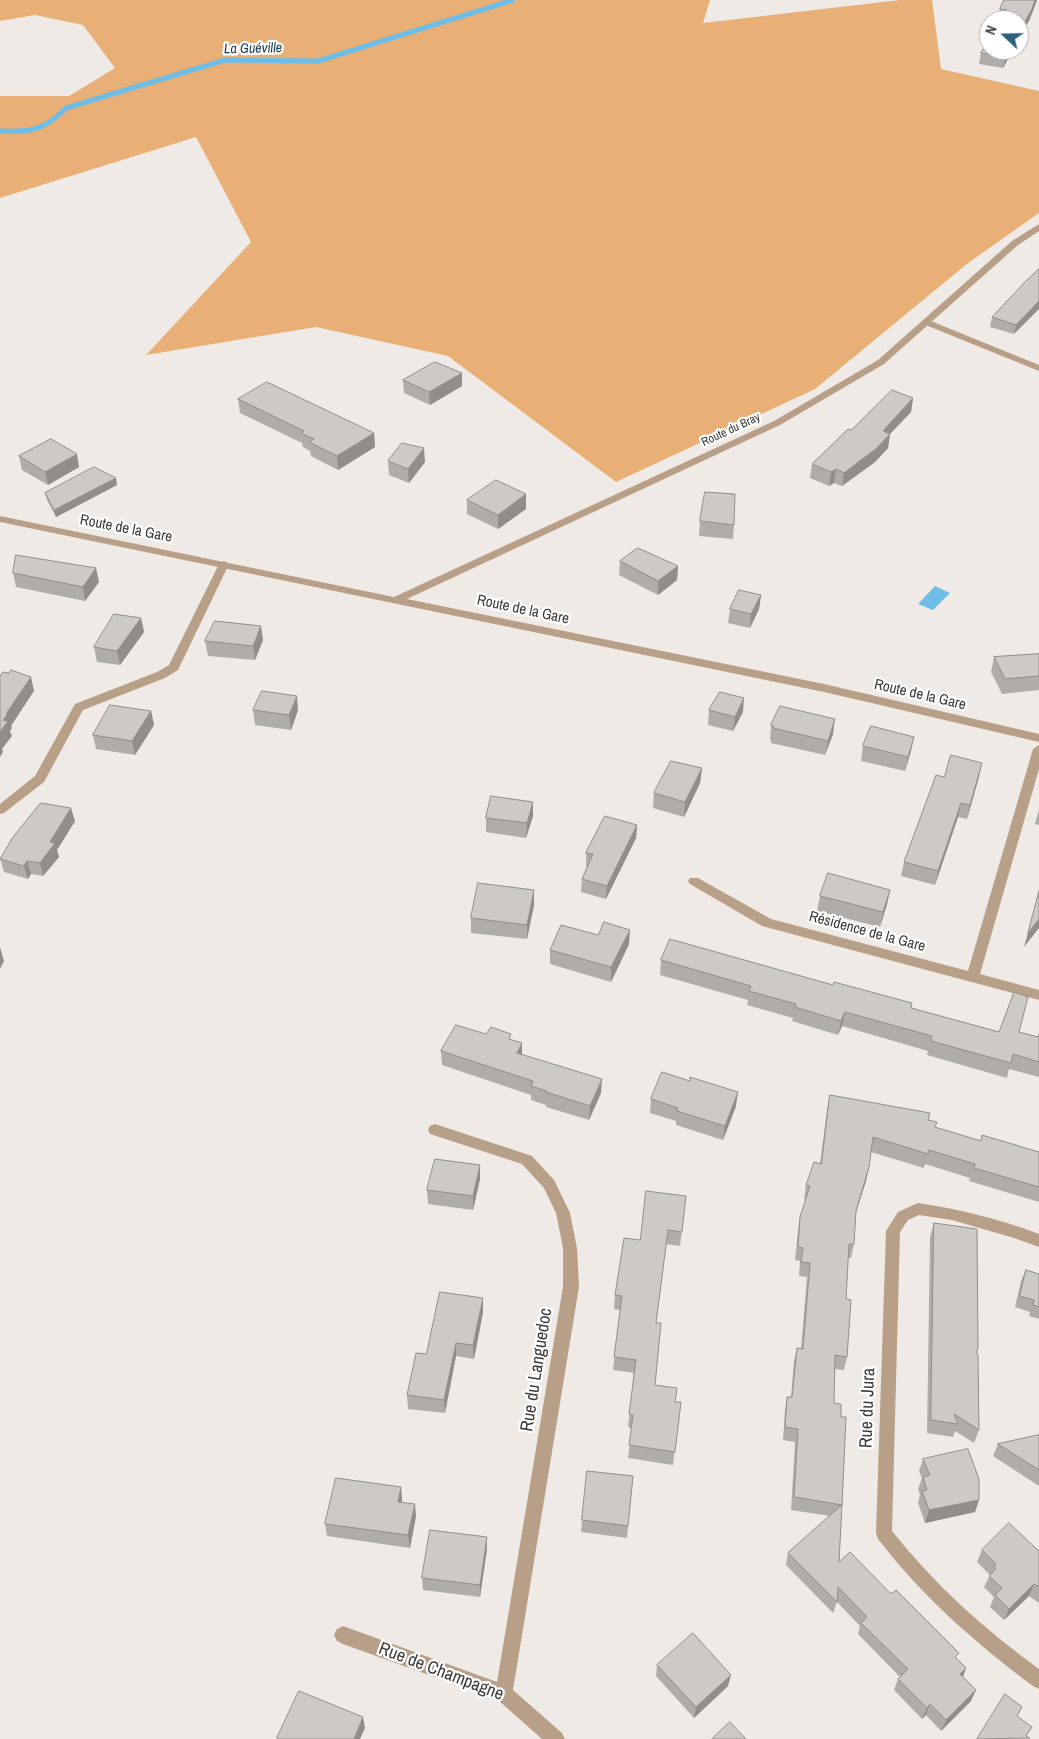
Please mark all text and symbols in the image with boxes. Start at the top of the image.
north arrow [979,10,1029,60]
text: N [981,23,1001,37]
water label: La Guéville [224,40,282,58]
street label: Route du Bray [699,410,763,450]
street label: Route de la Gare [78,511,174,547]
street label: Route de la Gare [475,591,571,629]
street label: Route de la Gare [872,676,968,714]
street label: Résidence de la Gare [807,908,927,956]
street label: Rue du Languedoc [517,1307,557,1433]
street label: Rue du Jura [856,1367,880,1449]
street label: Rue de Champagne [375,1638,507,1706]

